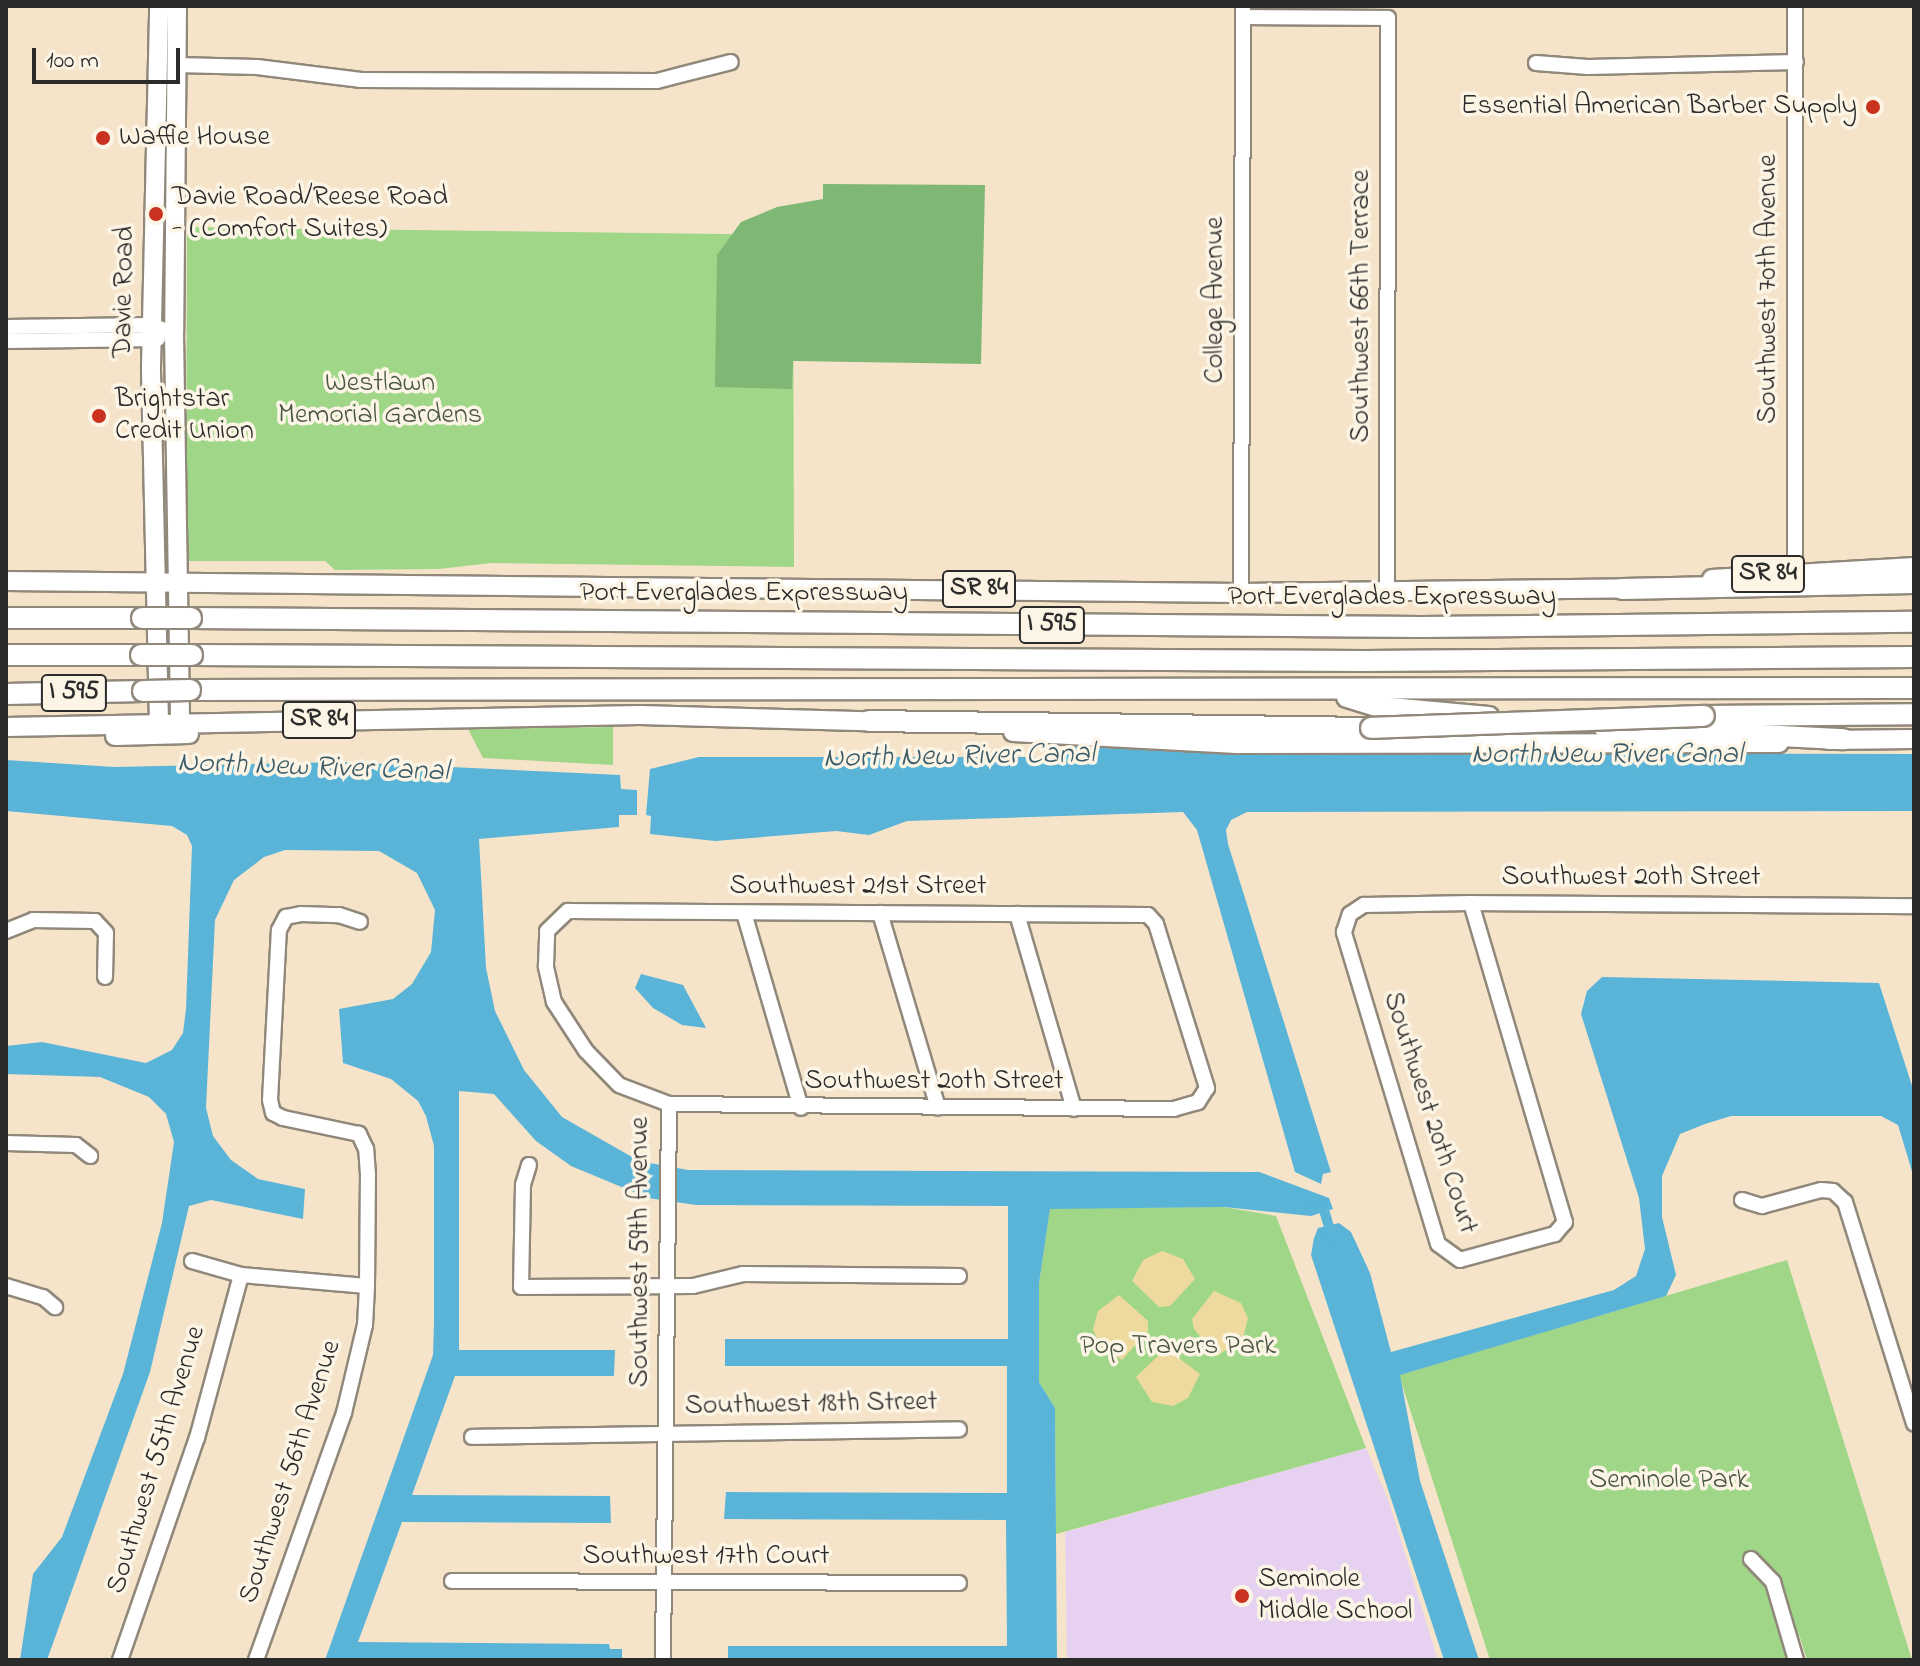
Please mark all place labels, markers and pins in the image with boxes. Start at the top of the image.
place label: Essential American Barber Supply [1461,90,1857,124]
marker: Essential American Barber Supply [1864,98,1882,116]
place label: Waffle House [119,121,270,155]
marker: Waffle House [94,129,112,147]
place label: Davie Road/Reese Road - (Comfort Suites) [172,181,448,247]
marker: Davie Road/Reese Road - (Comfort Suites) [147,205,165,223]
place label: Brightstar Credit Union [115,383,254,449]
marker: Brightstar Credit Union [90,407,108,425]
place label: Seminole Middle School [1258,1563,1412,1629]
marker: Seminole Middle School [1233,1587,1251,1605]

